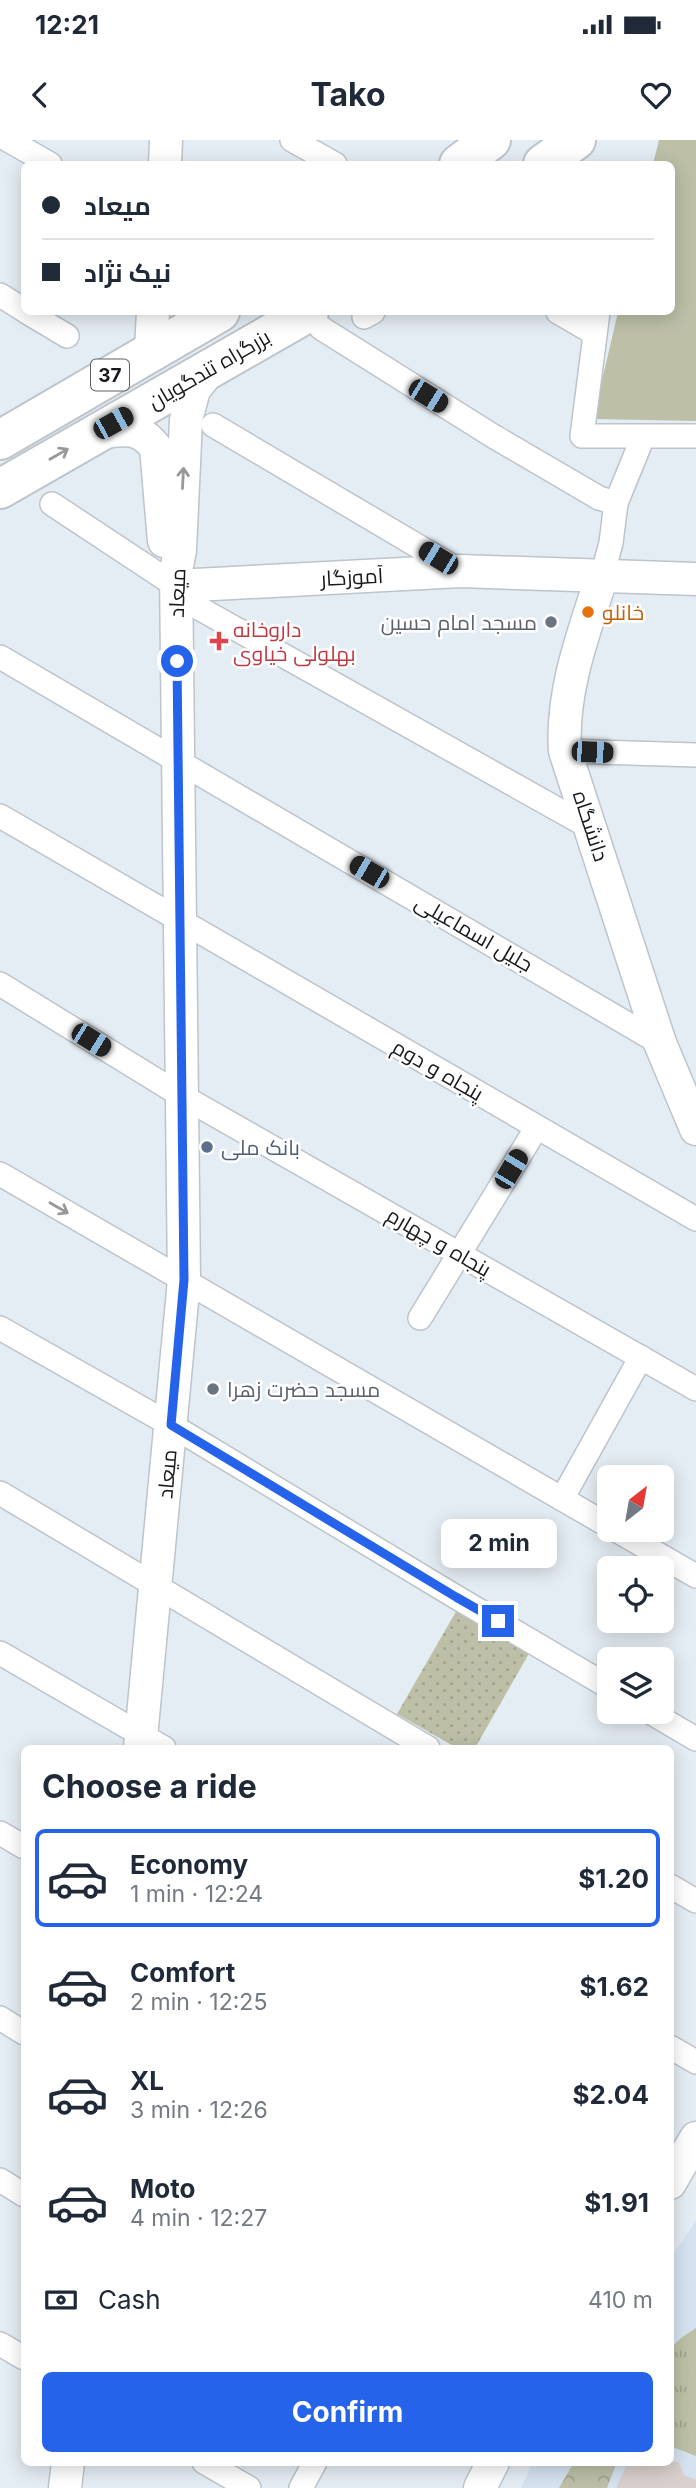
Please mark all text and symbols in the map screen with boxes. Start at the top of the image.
text: 12:21 [35,9,99,40]
text: Tako [310,75,386,114]
icon: back [21,76,59,114]
icon: heart [637,76,675,114]
text: میعاد [84,190,151,221]
text: نیک نژاد [84,257,171,288]
street label: بزرگراه تندگویان [143,324,275,415]
road number: 37 [91,359,129,390]
car [405,376,452,416]
car [90,404,137,442]
one-way arrow [48,447,68,461]
one-way arrow [177,467,190,490]
car [415,538,462,578]
street label: آموزگار [319,563,384,591]
street label: میعاد [164,568,190,618]
place label: خانلو [602,600,644,625]
marker: خانلو [580,604,596,620]
place label: مسجد امام حسین [381,610,537,637]
marker: مسجد امام حسین [543,614,559,630]
place label: داروخانه بهلولی خیاوی [233,617,356,667]
marker: داروخانه بهلولی خیاوی [211,633,227,649]
route start [161,645,193,677]
car [571,741,614,763]
street label: دانشگاه [568,788,614,864]
car [346,852,393,892]
street label: جلیل اسماعیلی [410,889,537,978]
car [68,1020,115,1060]
street label: پنجاه و دوم [387,1034,488,1108]
place label: بانک ملی [221,1135,300,1161]
marker: بانک ملی [199,1139,215,1155]
car [492,1146,531,1192]
one-way arrow [49,1201,69,1215]
street label: پنجاه و چهارم [381,1202,496,1284]
place label: مسجد حضرت زهرا [227,1377,380,1402]
marker: مسجد حضرت زهرا [205,1381,221,1397]
street label: میعاد [152,1448,182,1500]
north arrow [597,1465,674,1542]
map controls [597,1465,674,1724]
callout: 2 min [440,1520,556,1568]
text: 2 min [468,1529,530,1557]
button: locate [597,1556,674,1633]
route end [482,1605,514,1637]
button: layers [597,1647,674,1724]
text: Choose a ride [42,1767,257,1806]
icon: car [46,1847,109,1910]
text: Economy [130,1849,248,1880]
text: $1.20 [578,1863,649,1894]
text: 1 min · 12:24 [130,1880,263,1908]
icon: car [46,1955,109,2018]
text: Comfort [130,1957,235,1988]
text: $1.62 [580,1971,649,2002]
text: 2 min · 12:25 [130,1988,267,2016]
icon: car [46,2063,109,2126]
text: XL [130,2065,164,2096]
text: $2.04 [573,2079,649,2110]
text: 3 min · 12:26 [130,2096,268,2124]
icon: car [46,2171,109,2234]
text: Moto [130,2173,195,2204]
text: $1.91 [584,2187,649,2218]
text: 4 min · 12:27 [130,2204,267,2232]
icon: cash [42,2281,80,2319]
text: Cash [98,2284,161,2315]
text: 410 m [588,2286,653,2314]
button: Confirm [42,2372,653,2452]

